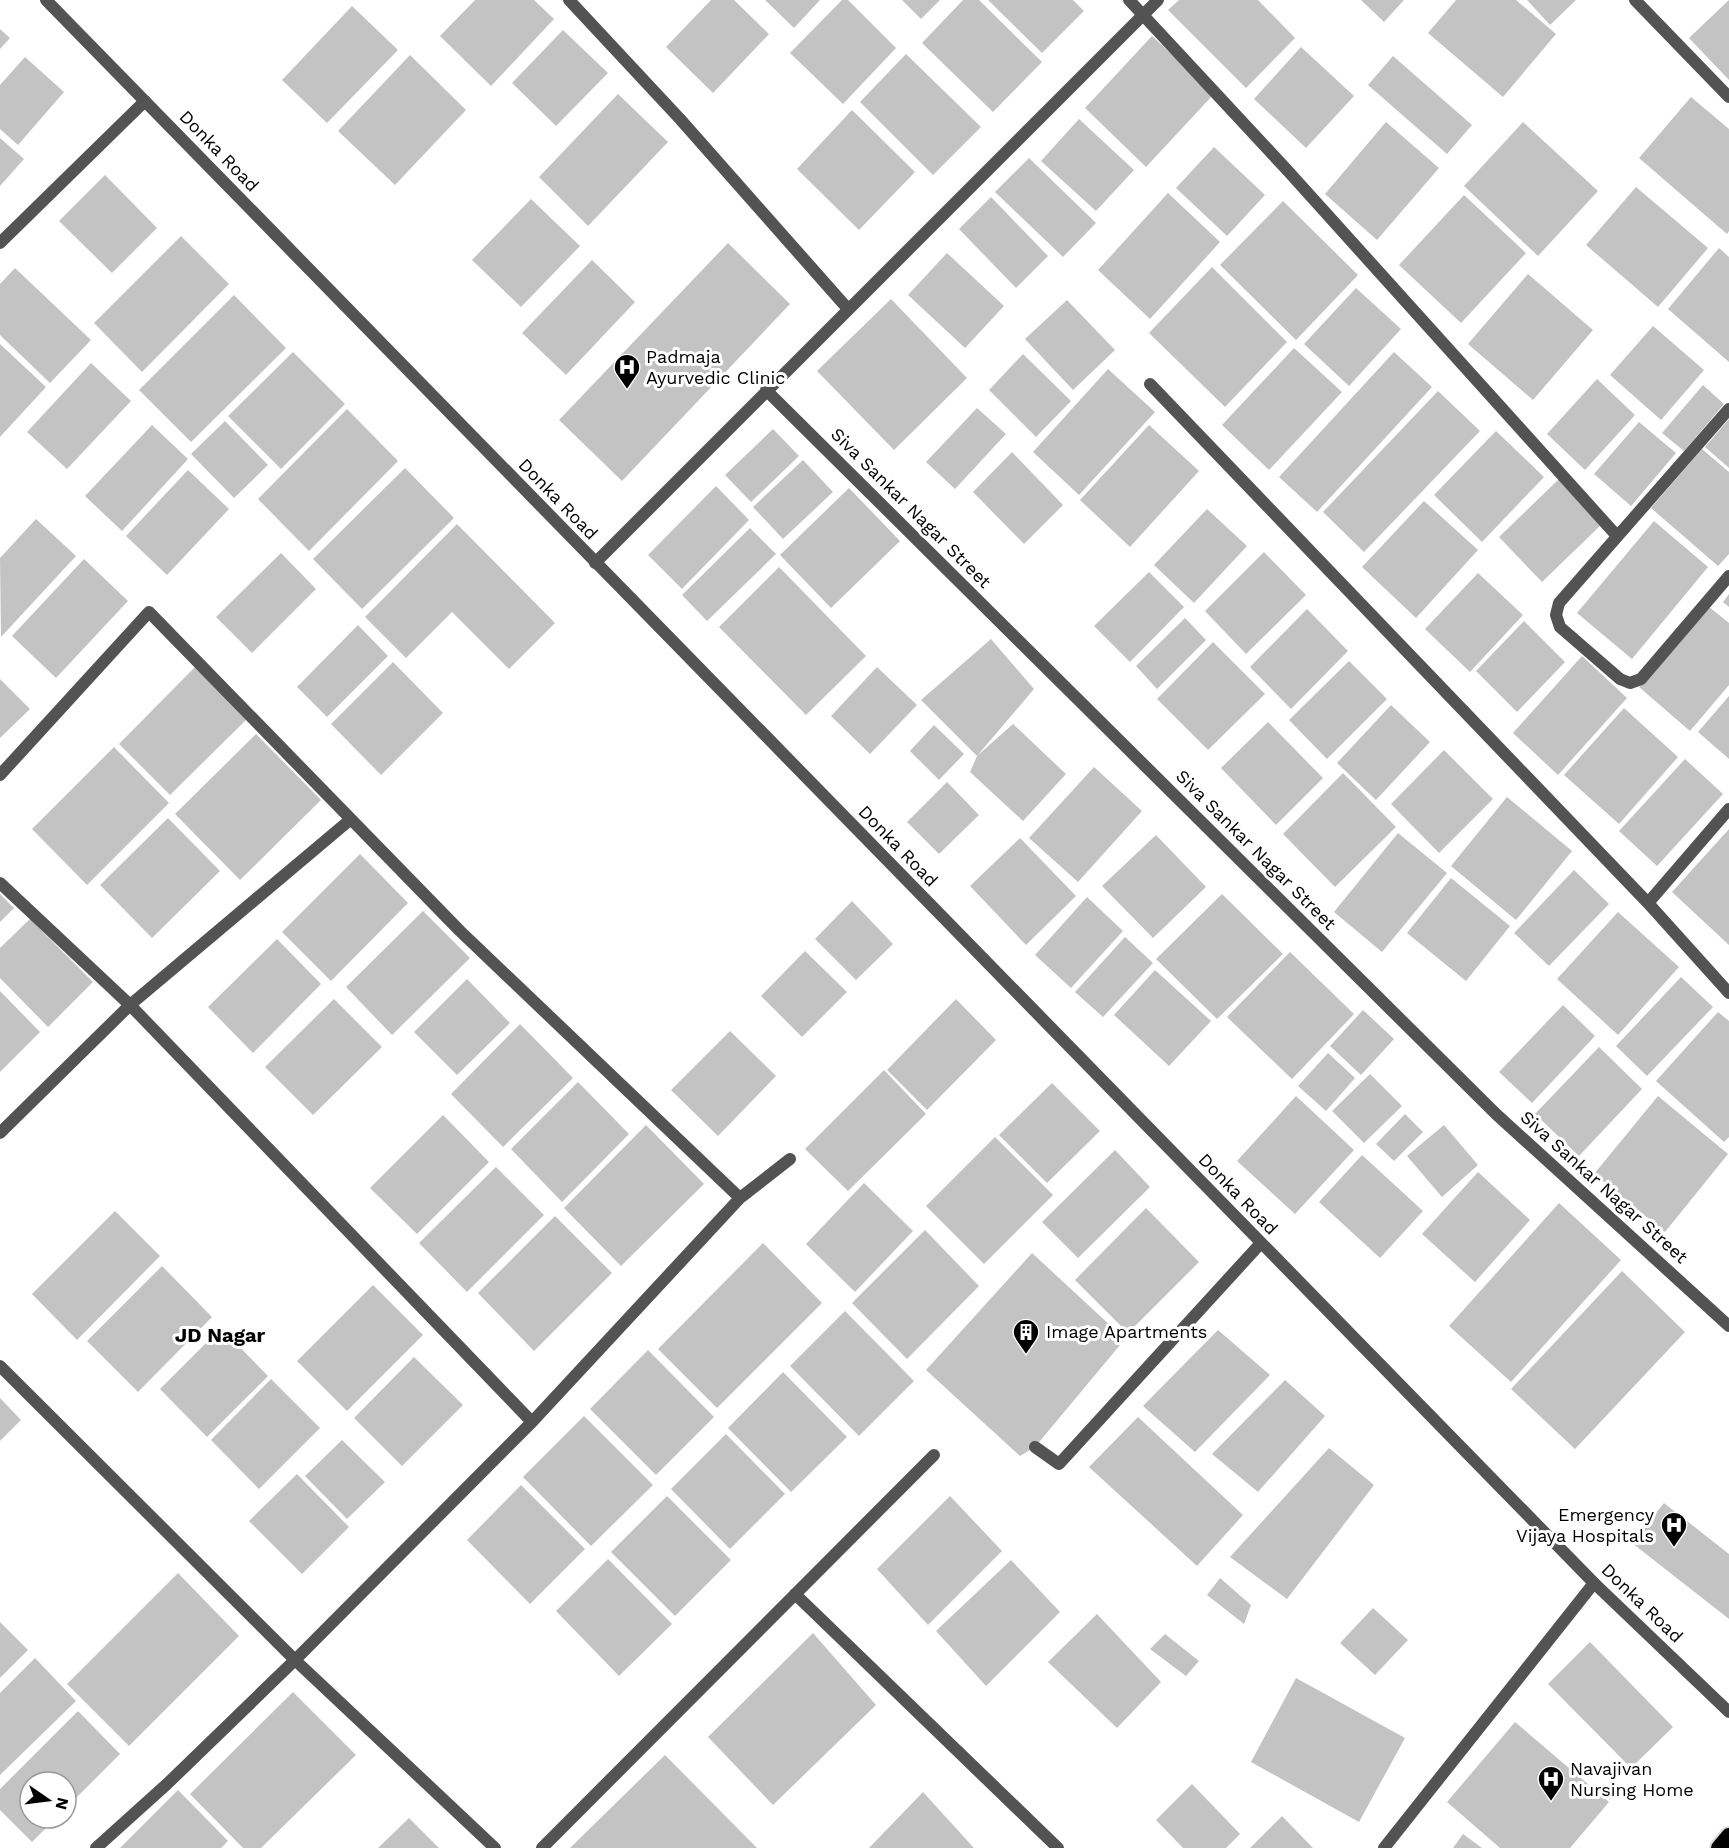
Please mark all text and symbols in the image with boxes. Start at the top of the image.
street label: Donka Road [175,106,263,196]
place label: Padmaja Ayurvedic Clinic [646,346,785,388]
hospital icon: Padmaja Ayurvedic Clinic [612,352,642,390]
street label: Siva Sankar Nagar Street [827,423,996,592]
street label: Donka Road [514,454,602,544]
street label: Siva Sankar Nagar Street [1172,765,1341,934]
street label: Donka Road [854,801,942,891]
street label: Siva Sankar Nagar Street [1516,1106,1693,1268]
street label: Donka Road [1194,1149,1282,1239]
building icon: Image Apartments [1011,1317,1041,1355]
place label: Image Apartments [1046,1321,1207,1342]
district label: JD Nagar [175,1323,266,1347]
place label: Emergency Vijaya Hospitals [1516,1504,1655,1546]
hospital icon: Emergency Vijaya Hospitals [1659,1510,1689,1548]
street label: Donka Road [1597,1559,1687,1647]
place label: Navajivan Nursing Home [1570,1758,1694,1800]
hospital icon: Navajivan Nursing Home [1536,1764,1566,1802]
north arrow [18,1770,78,1830]
text: N [51,1795,73,1812]

